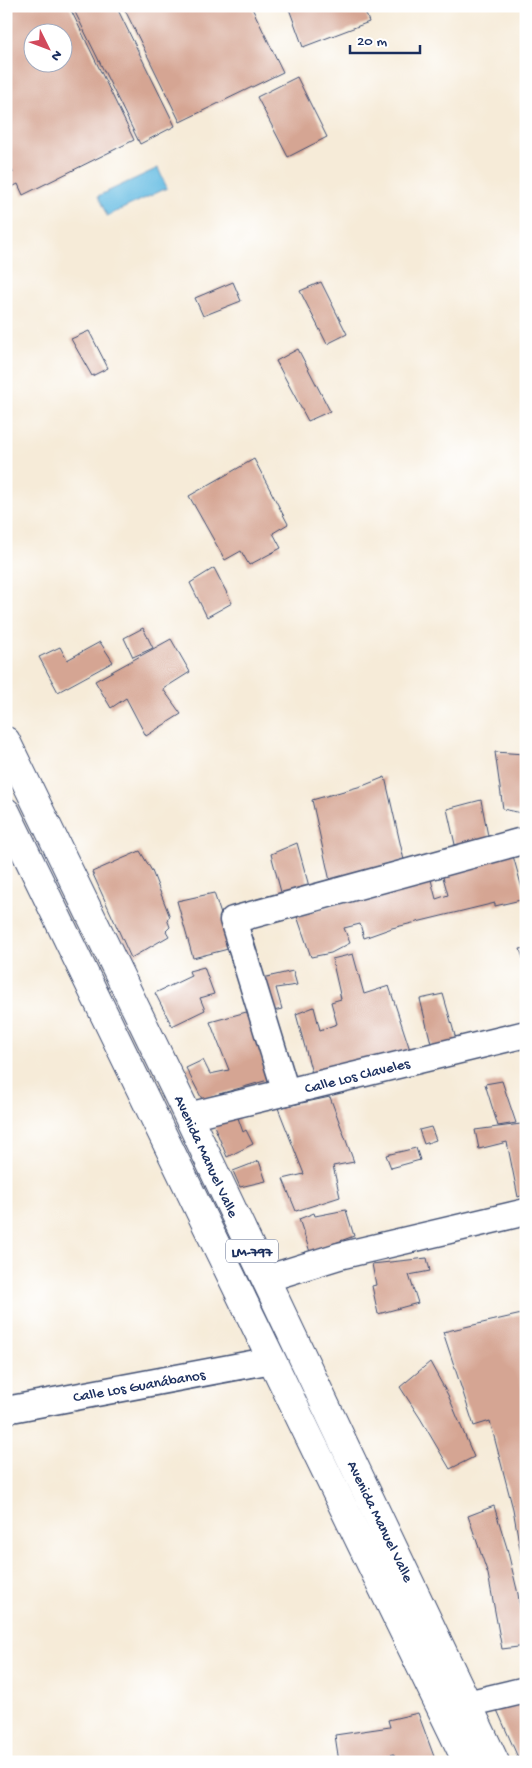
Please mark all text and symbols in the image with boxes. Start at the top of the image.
north arrow [22,22,72,72]
scale bar [350,22,420,54]
text: 20 m [357,33,387,51]
text: N [46,46,65,64]
street label: Calle Los Claveles [303,1055,412,1099]
street label: Avenida Manuel Valle [169,1093,242,1221]
road number: LM-797 [226,1240,278,1262]
street label: Calle Los Guanábanos [72,1366,207,1407]
street label: Avenida Manuel Valle [342,1458,417,1586]

